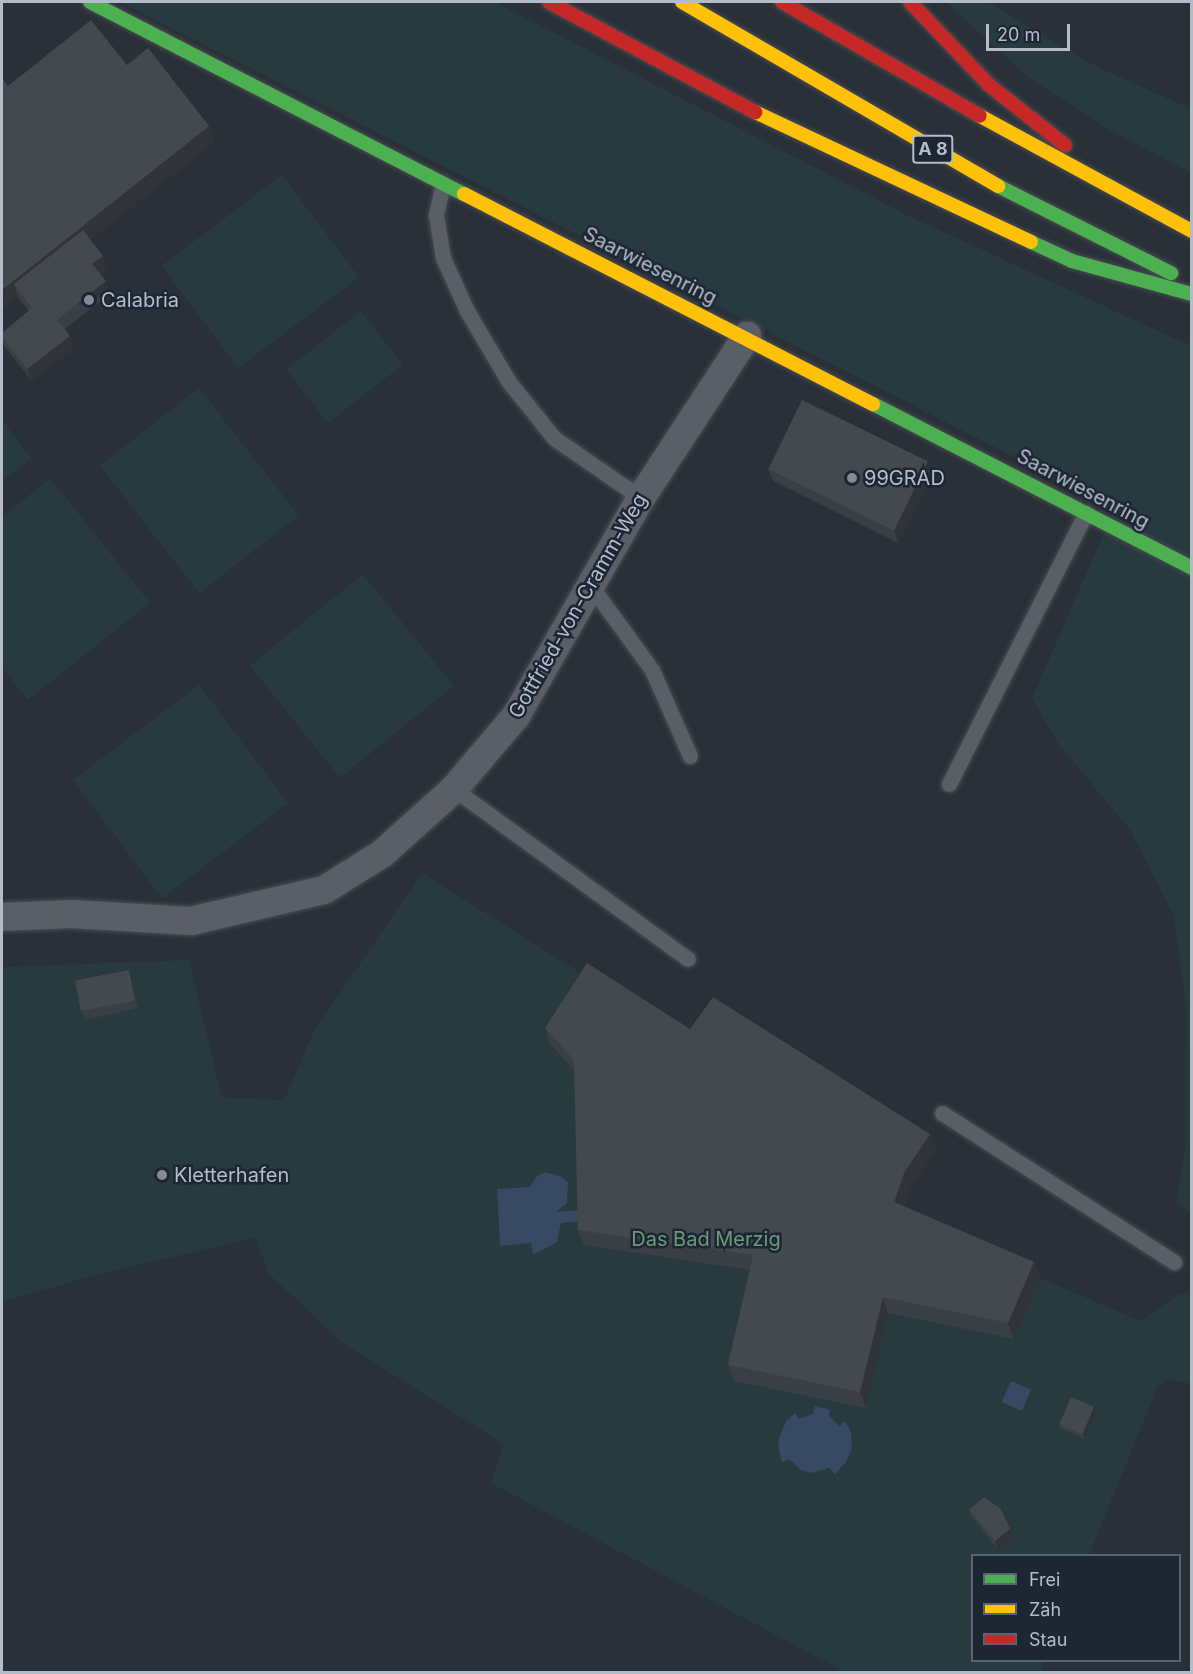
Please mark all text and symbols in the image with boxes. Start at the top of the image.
scale bar [989,12,1073,50]
text: 20 m [997,24,1040,45]
road number: A 8 [912,134,954,164]
street label: Saarwiesenring [579,222,721,310]
place label: Calabria [101,288,179,312]
marker: Calabria [82,293,96,307]
street label: Saarwiesenring [1013,444,1153,534]
place label: 99GRAD [864,466,945,490]
marker: 99GRAD [845,471,859,485]
street label: Gottfried-von-Cramm-Weg [504,489,652,723]
place label: Kletterhafen [174,1163,289,1187]
marker: Kletterhafen [155,1168,169,1182]
park label: Das Bad Merzig [631,1227,781,1251]
legend [971,1554,1181,1662]
text: Frei [1029,1569,1060,1590]
text: Zäh [1029,1599,1061,1620]
text: Stau [1029,1629,1067,1650]

